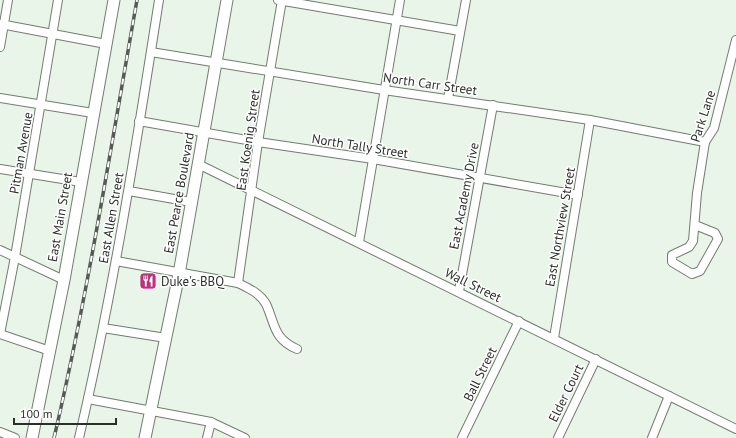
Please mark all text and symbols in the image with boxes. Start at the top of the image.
street label: North Carr Street [382,69,479,99]
street label: East Koenig Street [232,88,264,192]
street label: Park Lane [687,88,719,144]
street label: Pitman Avenue [5,111,37,195]
street label: North Tally Street [311,130,410,162]
street label: East Pearce Boulevard [160,131,198,255]
street label: East Academy Drive [445,141,483,251]
street label: East Northview Street [541,165,579,288]
street label: East Main Street [44,170,76,263]
street label: East Allen Street [95,171,127,265]
street label: Wall Street [442,264,505,306]
restaurant icon: Duke's BBQ [138,271,158,291]
place label: Duke's BBQ [161,273,225,290]
street label: Ball Street [460,344,501,404]
street label: Elder Court [545,361,588,425]
scale bar [14,400,116,426]
text: 100 m [20,406,53,421]

